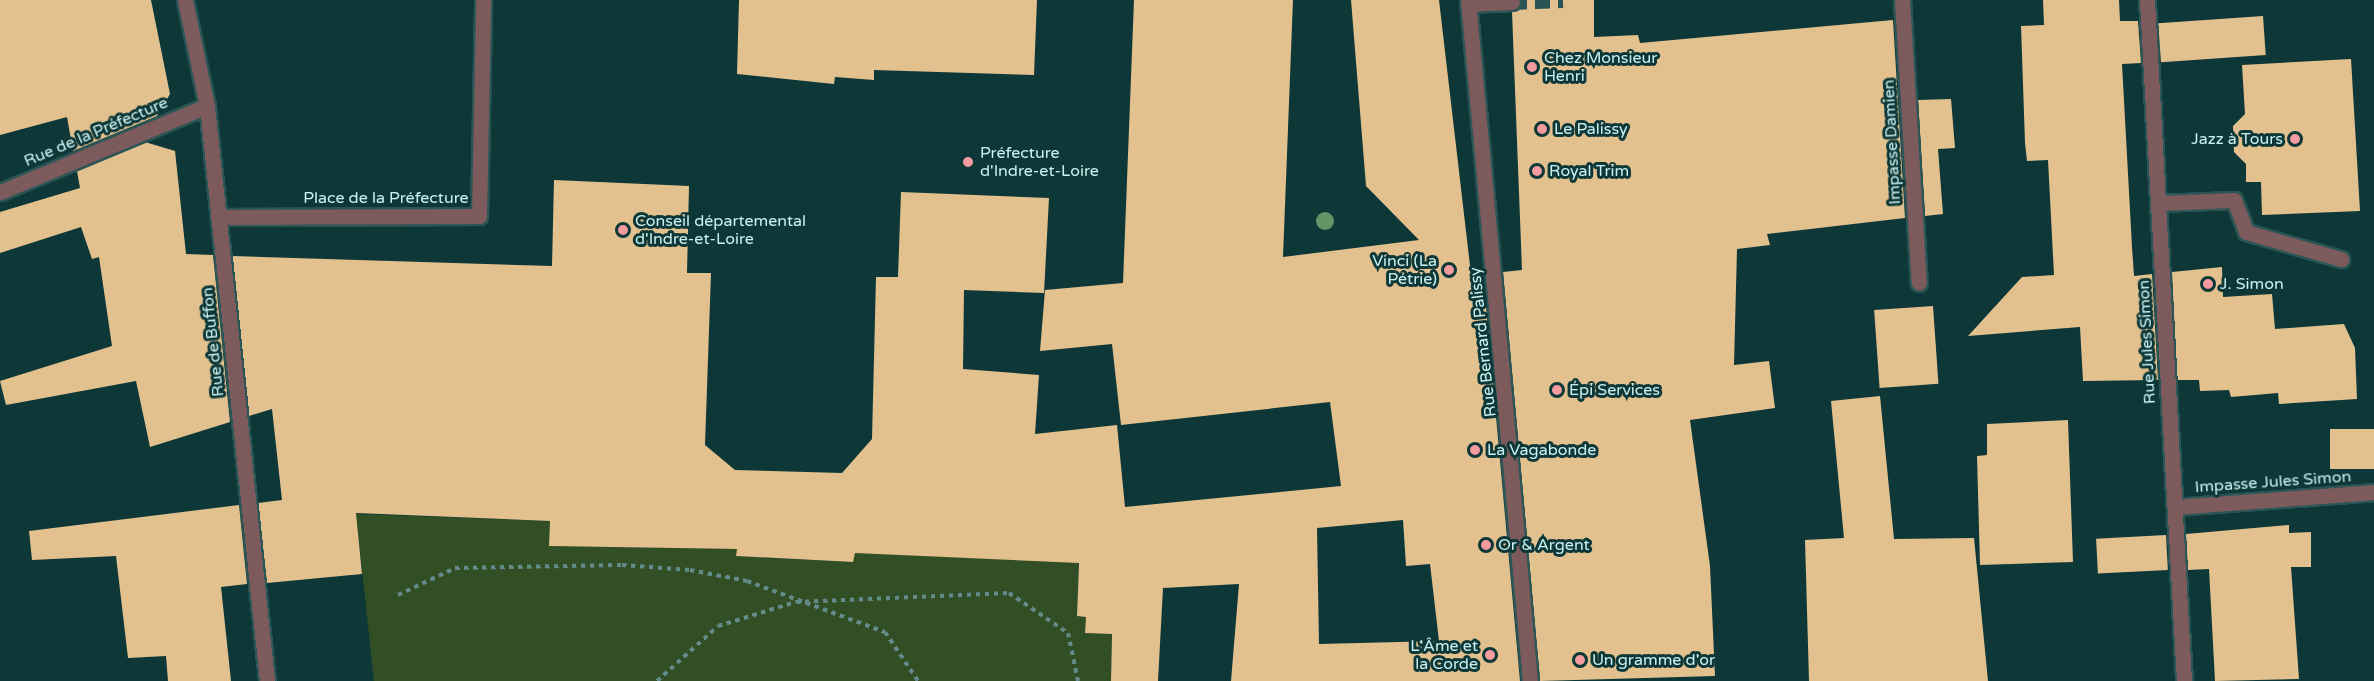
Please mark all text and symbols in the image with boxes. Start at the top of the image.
place label: Chez Monsieur Henri [1544,48,1657,86]
marker: Chez Monsieur Henri [1525,60,1539,74]
street label: Impasse Damien [1879,79,1905,205]
street label: Rue de la Préfecture [21,93,171,171]
place label: Le Palissy [1554,119,1628,139]
marker: Le Palissy [1535,122,1549,136]
place label: Jazz à Tours [2191,129,2283,149]
marker: Jazz à Tours [2288,132,2302,146]
place label: Préfecture d'Indre-et-Loire [980,143,1099,181]
marker: Préfecture d'Indre-et-Loire [961,155,975,169]
place label: Royal Trim [1549,161,1629,181]
marker: Royal Trim [1530,164,1544,178]
street label: Place de la Préfecture [303,188,469,208]
place label: Conseil départemental d'Indre-et-Loire [635,211,806,249]
marker: Conseil départemental d'Indre-et-Loire [616,223,630,237]
place label: Vinci (La Pétrie) [1372,251,1437,289]
marker: Vinci (La Pétrie) [1442,263,1456,277]
street label: Rue Bernard Palissy [1466,266,1500,418]
place label: J. Simon [2220,274,2284,294]
marker: J. Simon [2201,277,2215,291]
street label: Rue Jules Simon [2134,279,2160,405]
street label: Rue de Buffon [198,286,228,398]
place label: Épi Services [1569,380,1660,400]
marker: Épi Services [1550,383,1564,397]
place label: La Vagabonde [1487,440,1596,460]
marker: La Vagabonde [1468,443,1482,457]
street label: Impasse Jules Simon [2194,467,2352,497]
place label: Or & Argent [1498,535,1590,555]
marker: Or & Argent [1479,538,1493,552]
place label: L'Âme et la Corde [1410,636,1478,674]
marker: L'Âme et la Corde [1483,648,1497,662]
place label: Un gramme d'or [1592,650,1715,670]
marker: Un gramme d'or [1573,653,1587,667]

